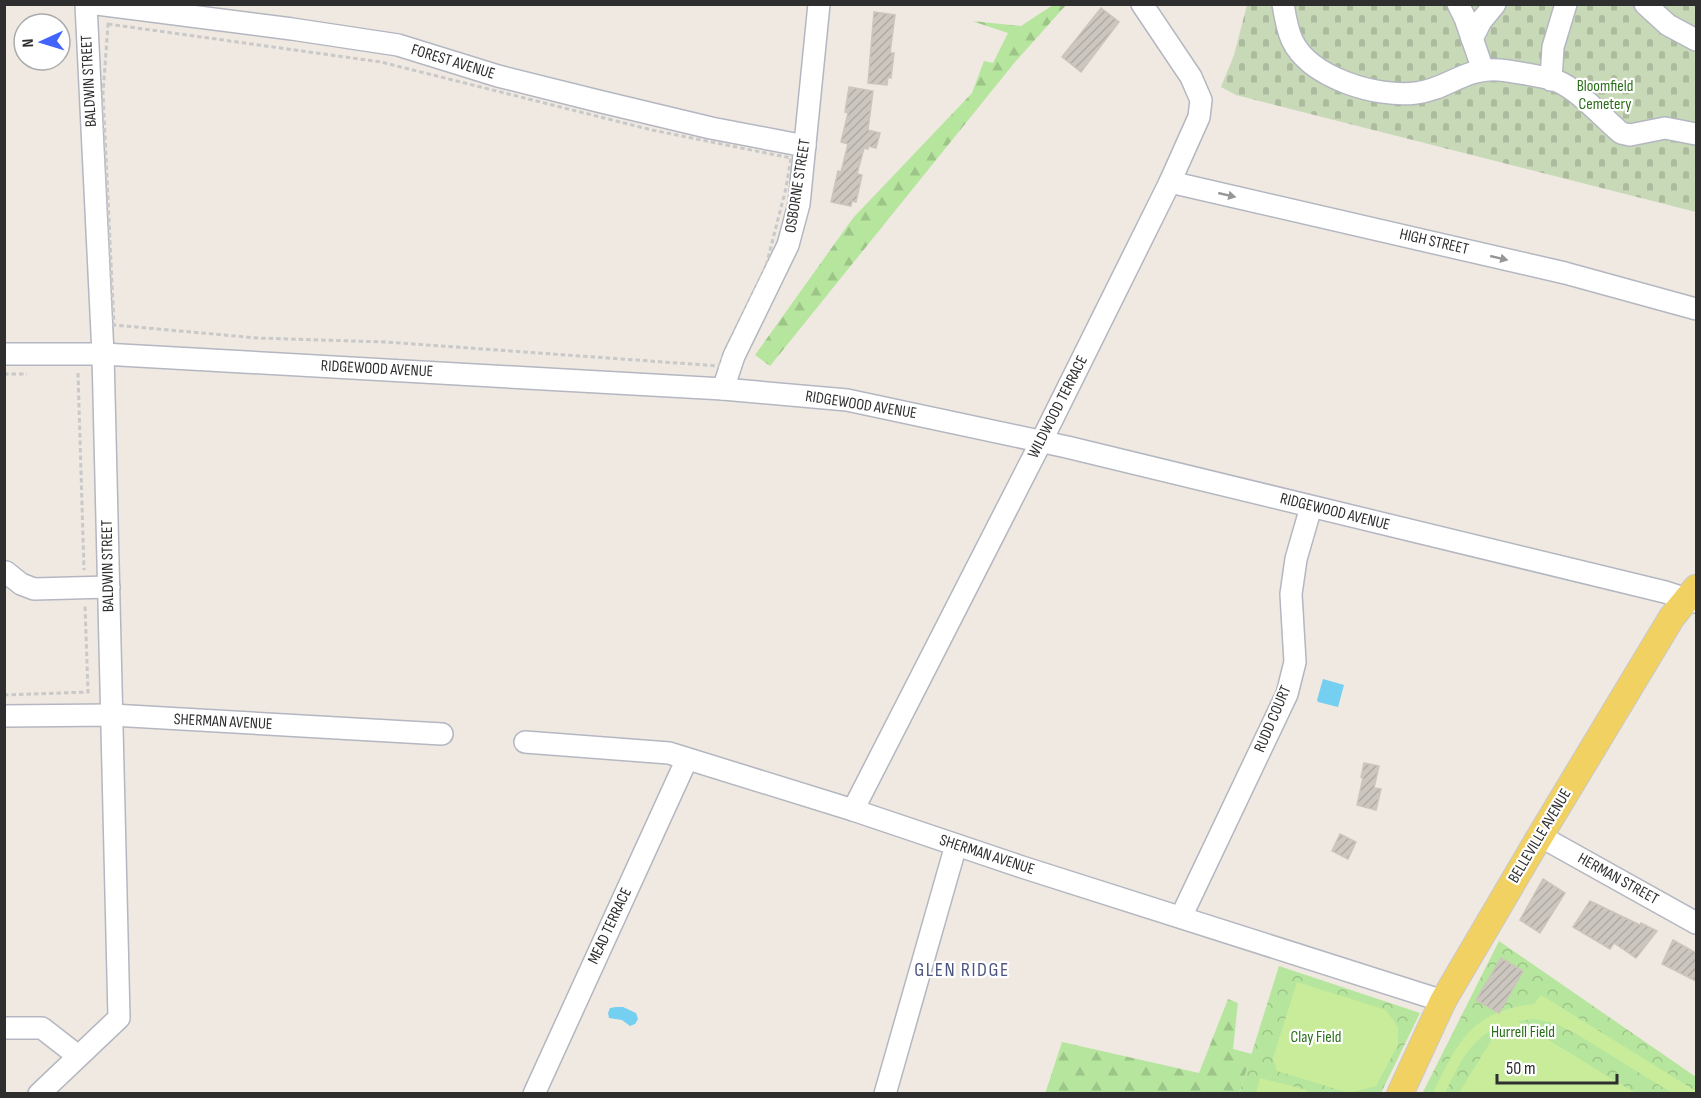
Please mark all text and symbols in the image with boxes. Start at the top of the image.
north arrow [12,12,72,72]
street label: BALDWIN STREET [77,34,101,128]
text: N [19,38,38,48]
street label: FOREST AVENUE [409,40,497,84]
park label: Bloomfield Cemetery [1577,77,1633,114]
street label: OSBORNE STREET [781,137,815,234]
one-way arrow [1218,191,1237,200]
street label: HIGH STREET [1398,225,1471,259]
one-way arrow [1490,253,1508,263]
street label: WILDWOOD TERRACE [1024,352,1092,462]
street label: RIDGEWOOD AVENUE [320,357,434,381]
street label: RIDGEWOOD AVENUE [804,387,918,423]
street label: RIDGEWOOD AVENUE [1278,489,1392,535]
street label: BALDWIN STREET [98,519,118,612]
street label: RUDD COURT [1250,682,1296,755]
street label: SHERMAN AVENUE [173,710,273,734]
street label: BELLEVILLE AVENUE [1504,786,1576,886]
street label: SHERMAN AVENUE [937,831,1037,879]
street label: HERMAN STREET [1574,849,1662,909]
street label: MEAD TERRACE [584,885,636,967]
district label: GLEN RIDGE [914,958,1010,982]
park label: Hurrell Field [1491,1023,1555,1042]
park label: Clay Field [1291,1028,1341,1047]
scale bar [1497,1047,1617,1085]
text: 50 m [1506,1058,1536,1079]

